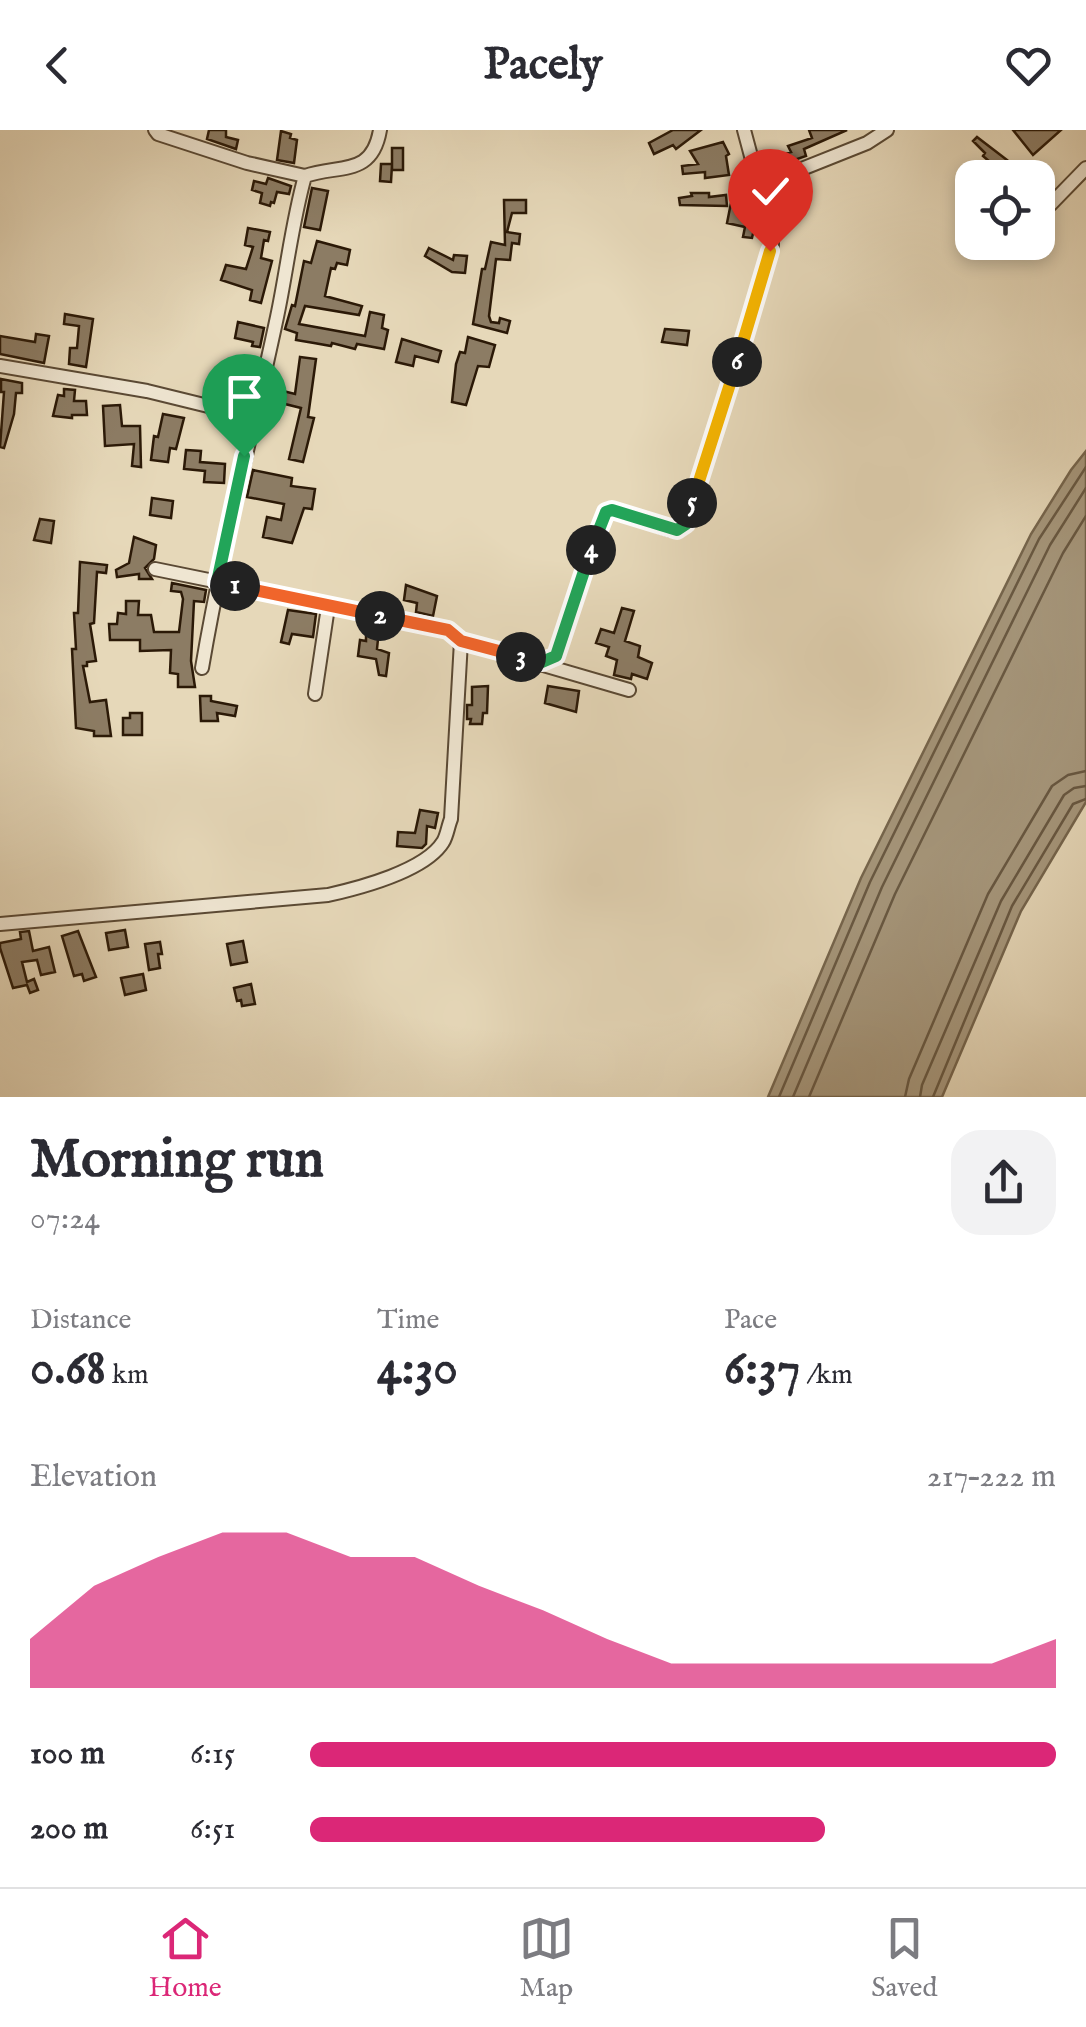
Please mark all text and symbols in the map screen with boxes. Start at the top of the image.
text: Pacely [483,37,603,94]
icon: back [30,38,85,93]
icon: heart [1001,38,1056,93]
pin [728,149,813,252]
map controls [955,160,1055,260]
button: locate [955,160,1055,260]
icon: check [743,164,798,219]
pin: 6 [712,337,762,387]
text: 6 [731,344,743,379]
pin [202,354,287,457]
icon: arrive [217,369,272,424]
pin: 5 [667,478,717,528]
text: 5 [687,485,697,520]
pin: 4 [566,525,616,575]
text: 4 [584,532,598,567]
pin: 1 [210,561,260,611]
text: 1 [230,568,240,603]
pin: 2 [355,591,405,641]
text: 2 [373,598,387,633]
pin: 3 [496,632,546,682]
text: 3 [516,639,526,674]
text: Morning run [30,1126,324,1196]
button: share [951,1130,1056,1235]
text: 07:24 [30,1199,100,1240]
text: Distance [30,1303,131,1338]
text: Time [377,1303,439,1338]
text: Pace [724,1303,777,1338]
text: 0.68 [30,1338,106,1401]
text: 4:30 [377,1338,458,1401]
text: 6:37 [724,1338,800,1401]
text: km [106,1358,149,1393]
text: /km [800,1358,853,1393]
text: Elevation [30,1457,157,1498]
text: 217–222 m [927,1457,1056,1498]
text: 100 m [30,1734,105,1775]
text: 6:15 [190,1734,235,1775]
text: 200 m [30,1809,108,1850]
text: 6:51 [190,1809,235,1850]
tab: Home [149,1911,222,2006]
tab: Map [519,1911,574,2006]
tab: Saved [871,1911,937,2006]

